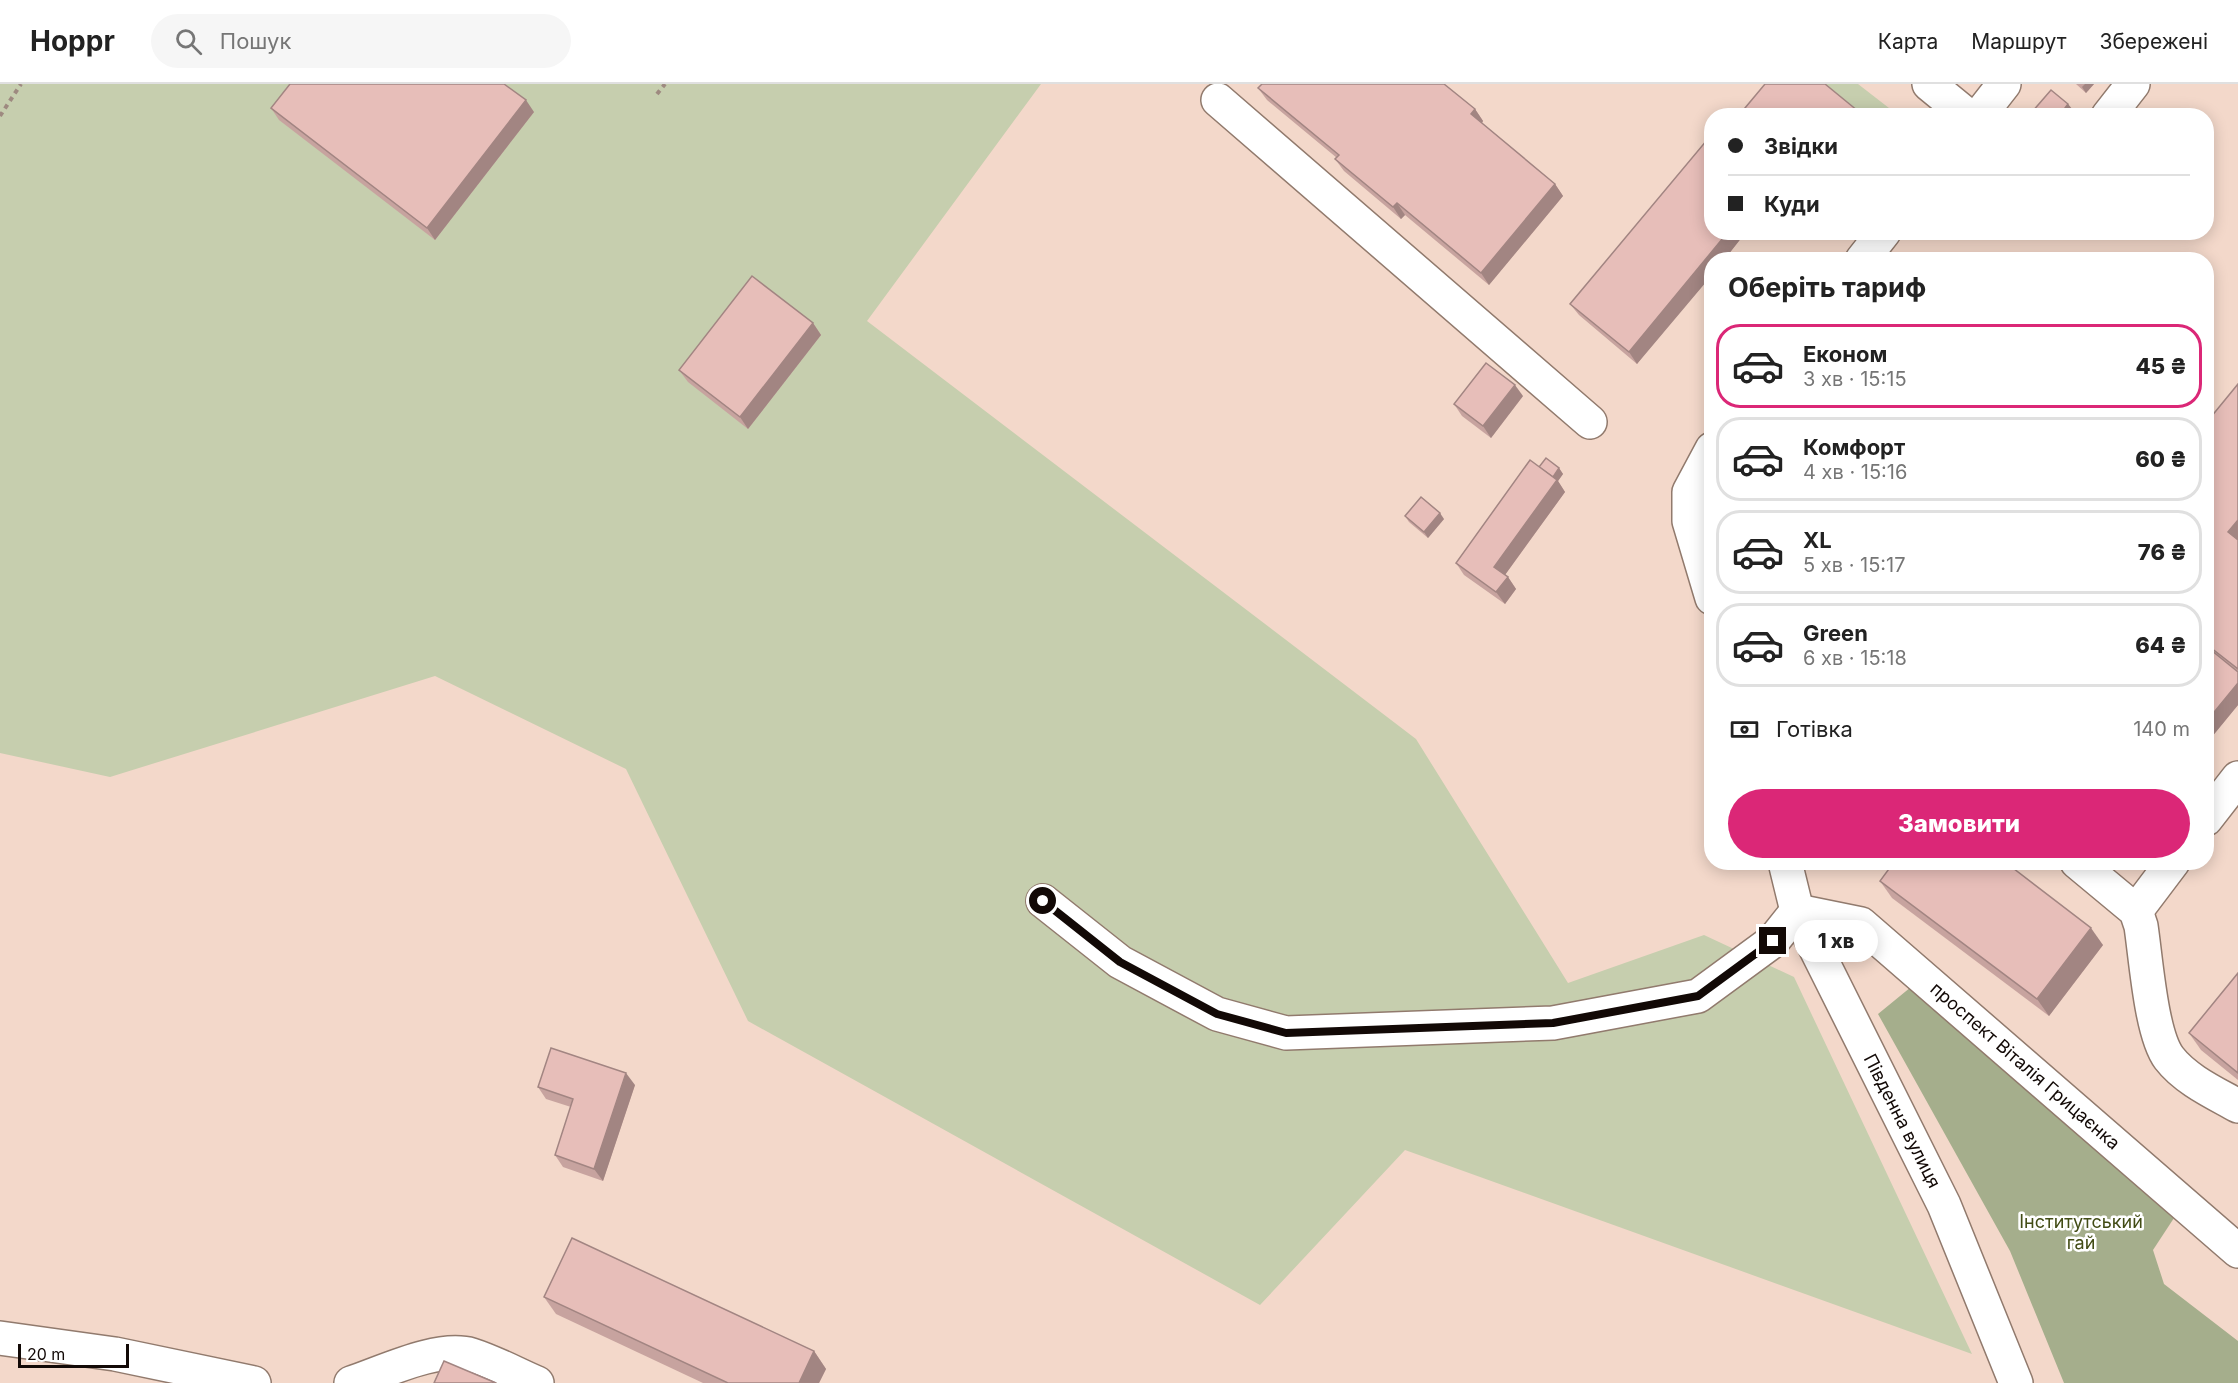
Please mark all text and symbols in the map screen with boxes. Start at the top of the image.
search box [151,14,571,68]
text: Hoppr [30,24,115,58]
icon: search [172,25,205,58]
text: Пошук [220,28,291,54]
text: Карта [1878,29,1938,54]
text: Маршрут [1971,29,2066,54]
text: Збережені [2099,29,2208,54]
text: Звідки [1764,133,1838,159]
text: Куди [1764,191,1820,217]
text: Оберіть тариф [1728,271,1926,304]
icon: car [1731,339,1785,393]
text: Економ [1803,341,1887,367]
text: 45 ₴ [2136,353,2187,379]
text: 3 хв · 15:15 [1803,367,1907,391]
icon: car [1731,432,1785,486]
text: Комфорт [1803,434,1905,460]
text: 60 ₴ [2135,446,2187,472]
text: 4 хв · 15:16 [1803,460,1907,484]
icon: car [1731,525,1785,579]
text: XL [1803,527,1832,553]
text: 76 ₴ [2138,539,2187,565]
text: 5 хв · 15:17 [1803,553,1906,577]
icon: car [1731,618,1785,672]
text: Green [1803,620,1868,646]
text: 64 ₴ [2135,632,2187,658]
text: 6 хв · 15:18 [1803,646,1907,670]
icon: cash [1728,713,1761,746]
text: Готівка [1776,716,1853,742]
text: 140 m [2133,717,2190,741]
button: Замовити [1728,789,2190,858]
route start [1029,887,1056,914]
callout: 1 хв [1794,920,1878,962]
route end [1759,927,1786,954]
text: 1 хв [1818,929,1854,953]
street label: проспект Віталія Грицаєнка [1926,978,2124,1154]
street label: Південна вулиця [1860,1050,1945,1191]
park label: Інститутський гай [2019,1211,2143,1253]
scale bar [18,1341,129,1368]
text: 20 m [27,1344,65,1364]

